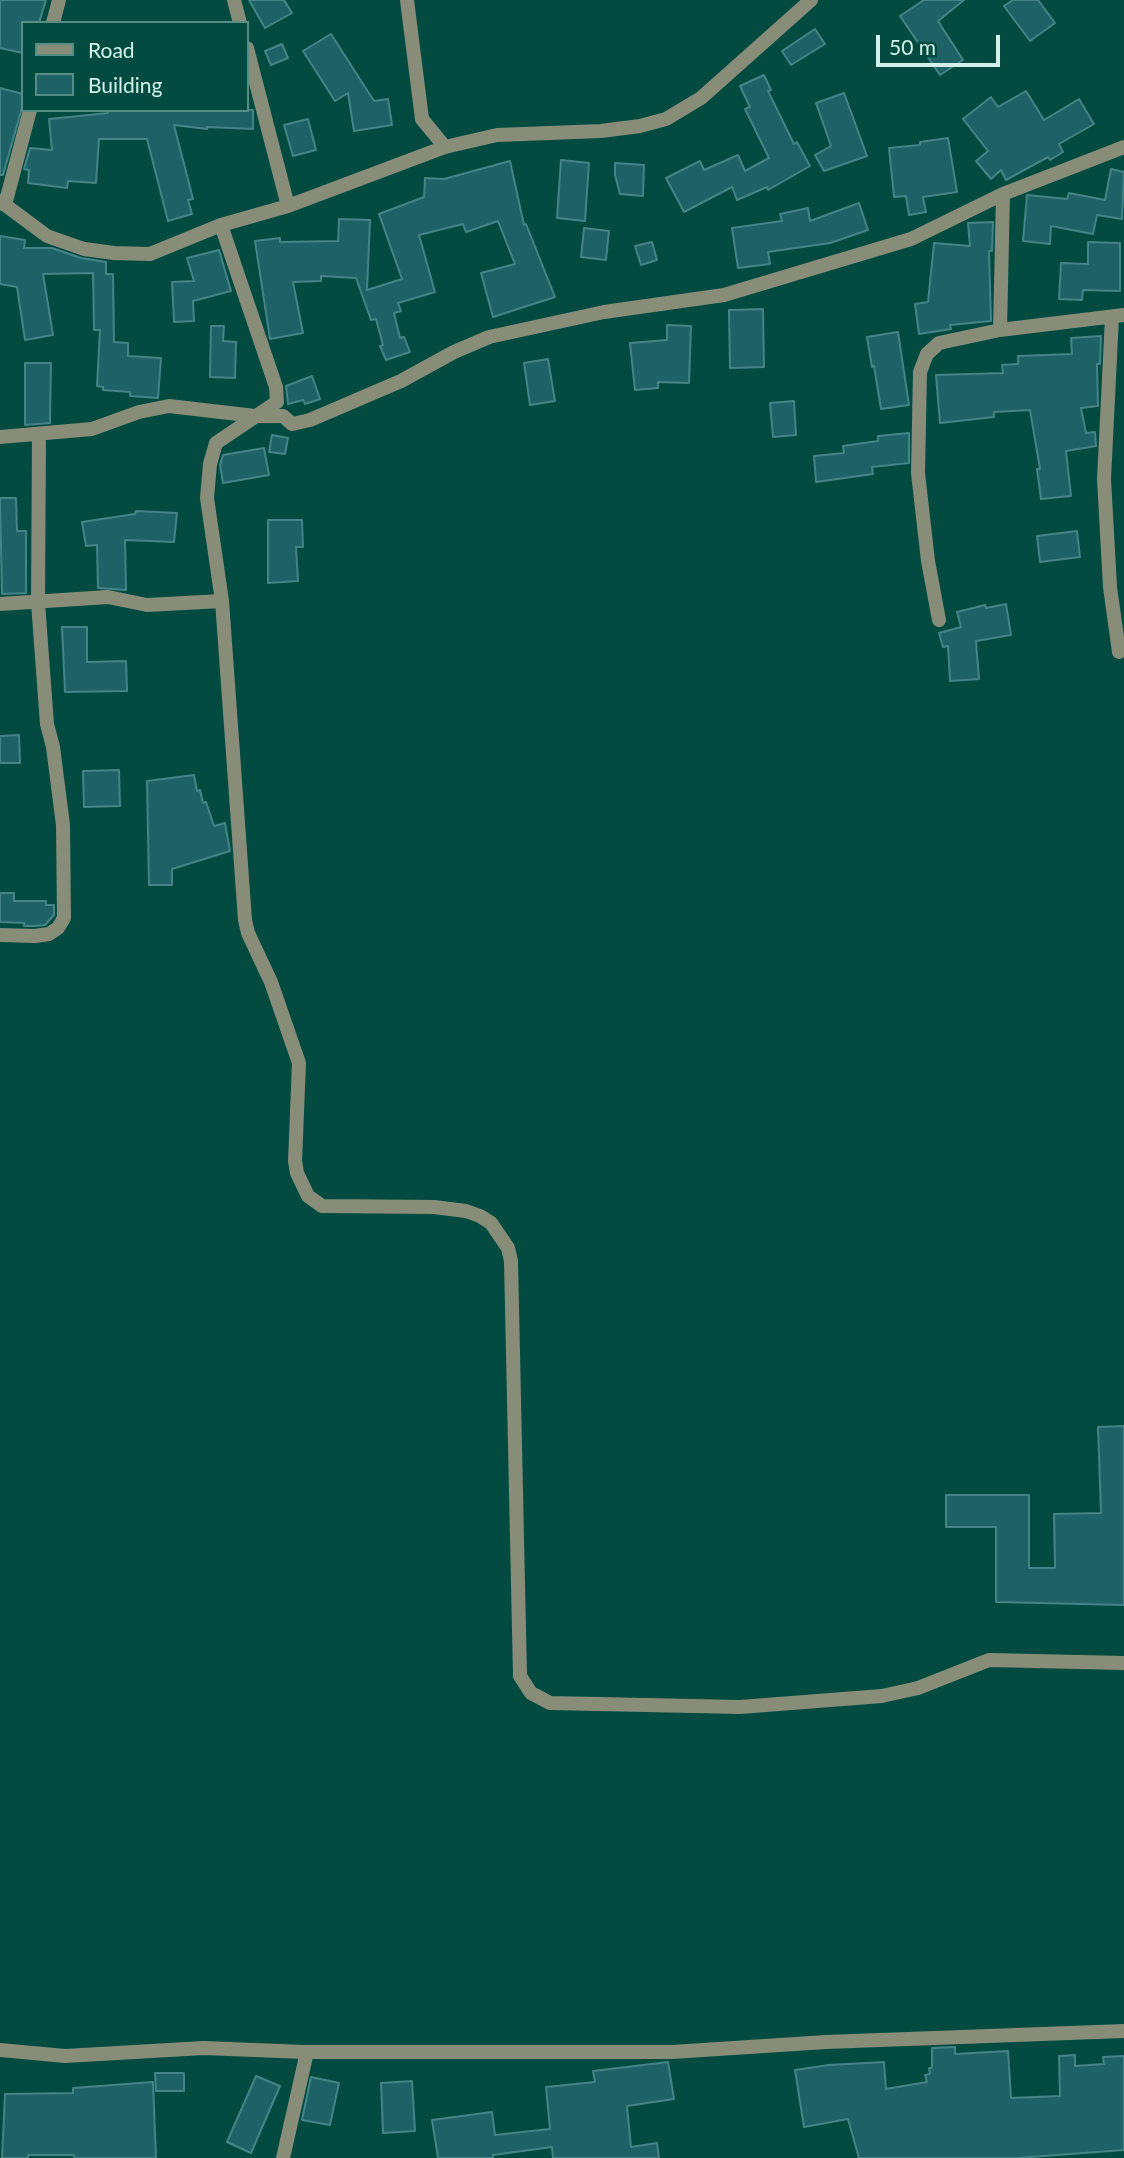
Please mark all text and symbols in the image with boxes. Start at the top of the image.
legend [21,21,248,112]
scale bar [879,21,1003,65]
text: 50 m [889,34,936,59]
text: Road [88,37,135,62]
text: Building [88,72,163,97]

